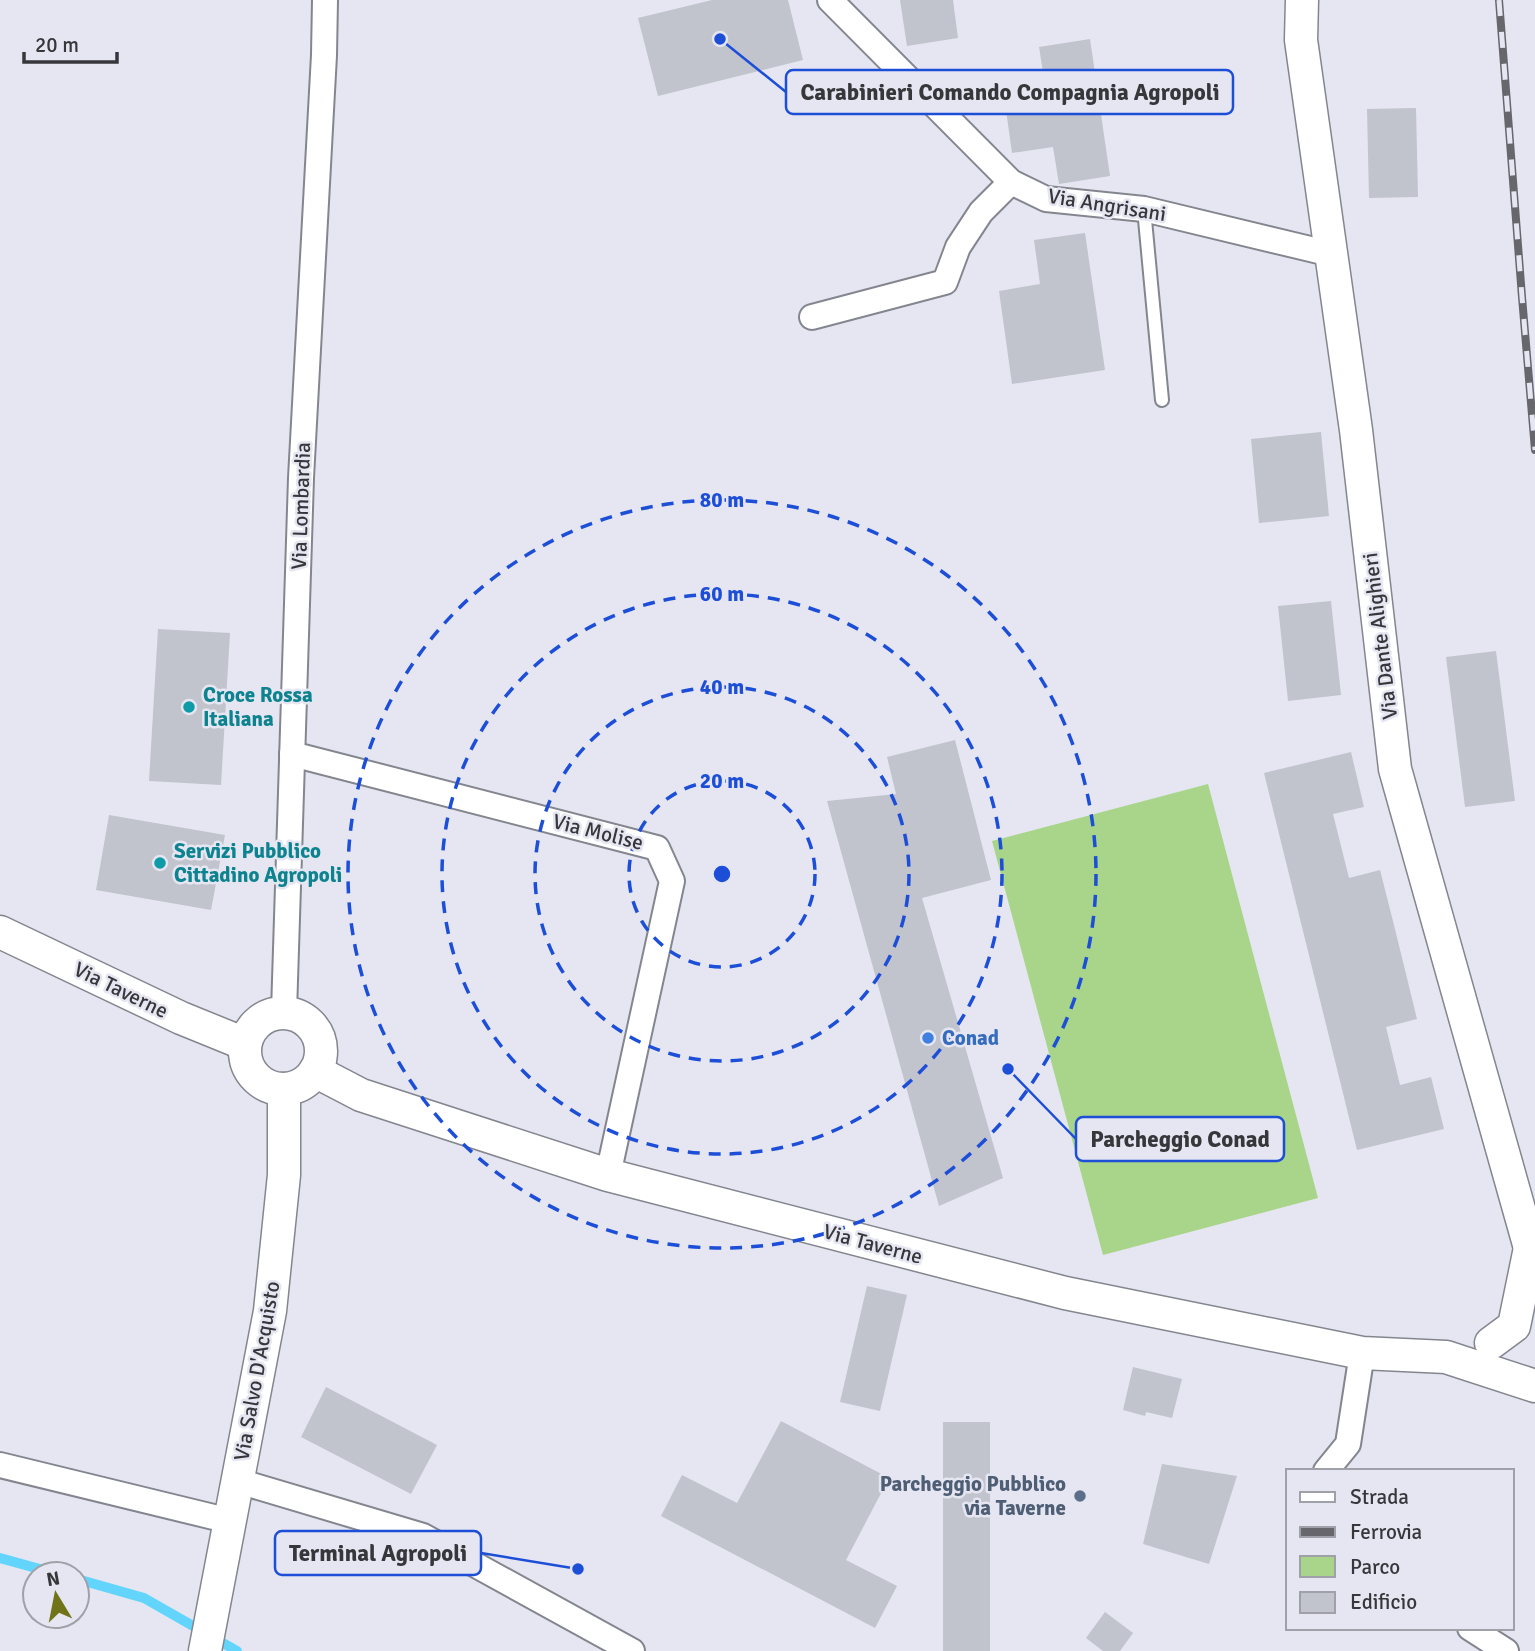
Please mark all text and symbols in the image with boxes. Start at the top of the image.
scale bar [24,21,117,65]
text: 20 m [35,32,79,58]
callout: Carabinieri Comando Compagnia Agropoli [786,70,1233,114]
text: Carabinieri Comando Compagnia Agropoli [800,78,1220,107]
street label: Via Angrisani [1046,183,1168,227]
street label: Via Lombardia [286,442,316,570]
text: 80 m [700,487,744,513]
street label: Via Dante Alighieri [1357,551,1403,721]
text: 60 m [700,581,744,607]
text: 40 m [700,674,744,700]
place label: Croce Rossa Italiana [203,682,313,732]
marker: Croce Rossa Italiana [181,699,197,715]
text: 20 m [700,768,744,794]
street label: Via Molise [550,808,646,856]
place label: Servizi Pubblico Cittadino Agropoli [174,838,342,888]
marker: Servizi Pubblico Cittadino Agropoli [152,855,168,871]
centre of rings [710,862,734,886]
street label: Via Taverne [70,956,172,1024]
place label: Conad [942,1025,999,1051]
marker: Conad [920,1030,936,1046]
callout: Parcheggio Conad [1076,1117,1284,1161]
text: Parcheggio Conad [1090,1125,1270,1154]
street label: Via Taverne [821,1218,925,1270]
street label: Via Salvo D'Acquisto [228,1279,286,1463]
legend [1286,1469,1514,1630]
place label: Parcheggio Pubblico via Taverne [880,1471,1066,1521]
text: Strada [1350,1484,1409,1510]
marker: Parcheggio Pubblico via Taverne [1072,1488,1088,1504]
text: Ferrovia [1350,1519,1422,1545]
callout: Terminal Agropoli [275,1531,481,1575]
text: Terminal Agropoli [289,1539,467,1568]
text: Parco [1350,1554,1400,1580]
north arrow [21,1560,91,1630]
text: N [45,1566,62,1592]
text: Edificio [1350,1589,1417,1615]

